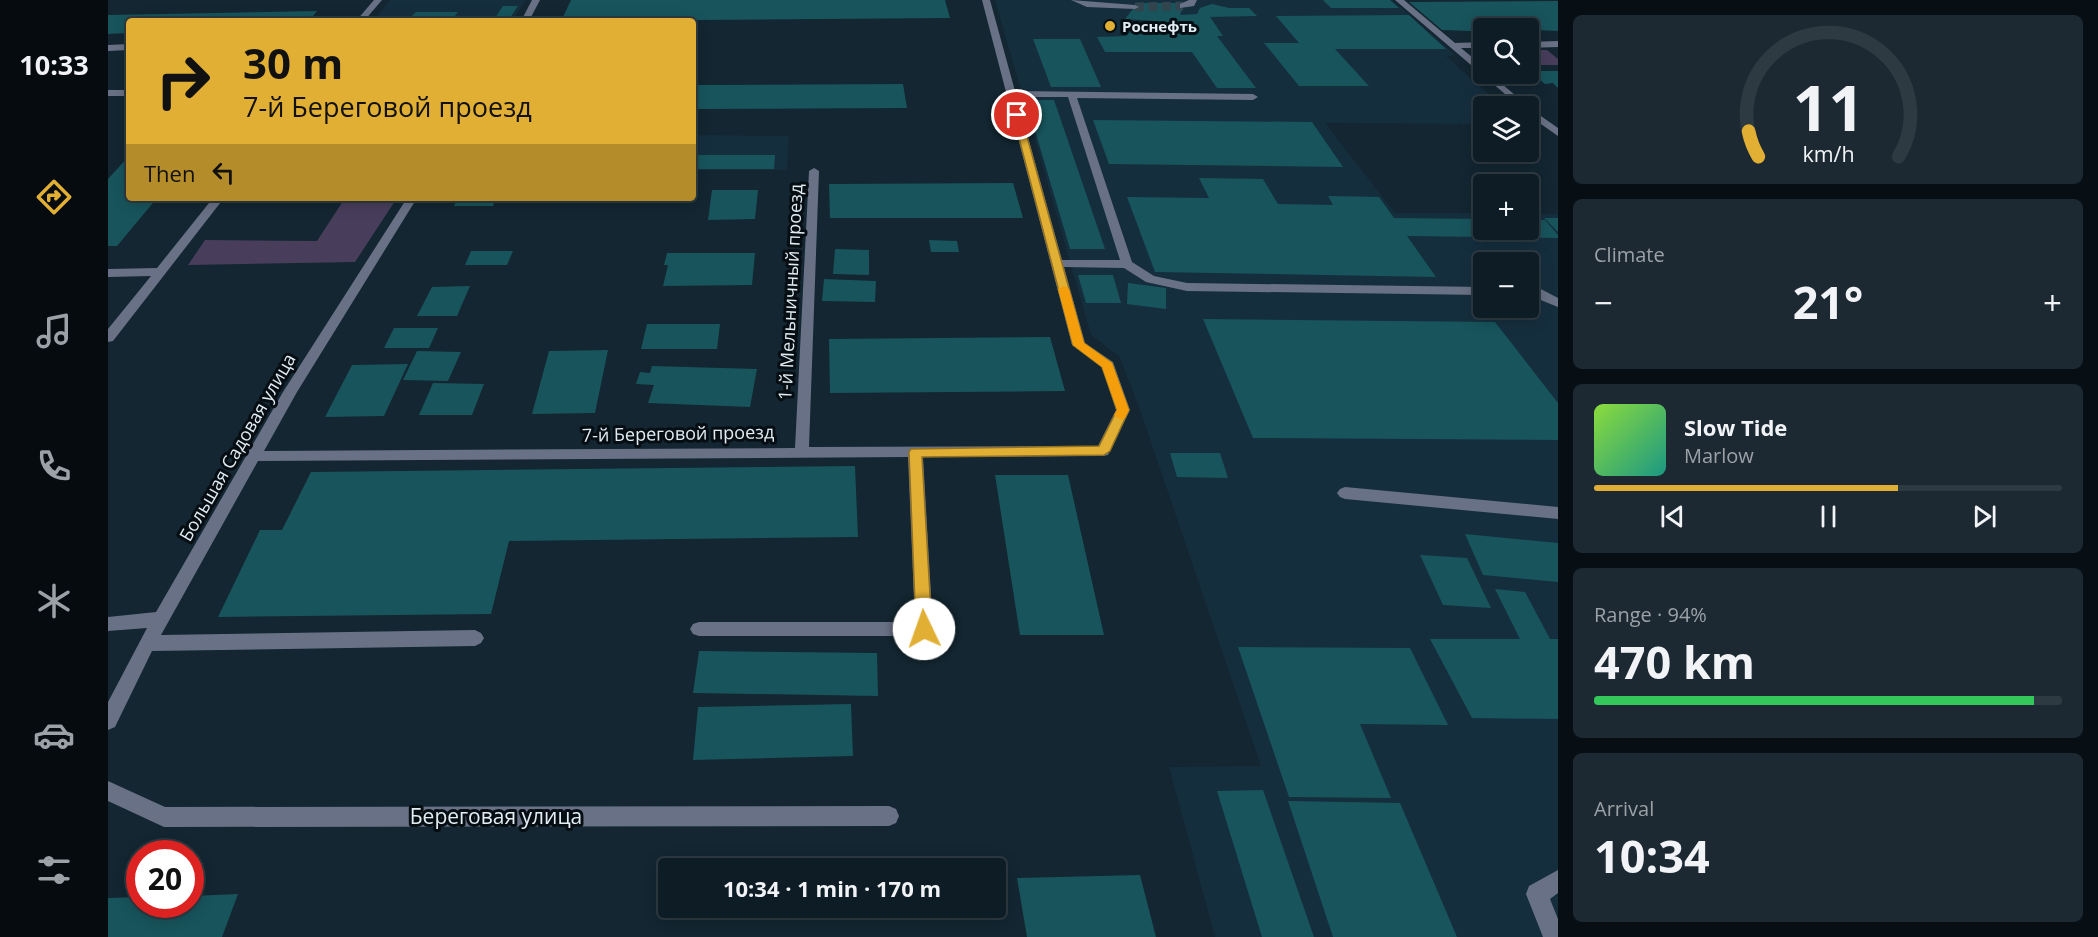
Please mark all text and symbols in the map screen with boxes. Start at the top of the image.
place label: Роснефть [1122,16,1197,36]
map controls [1473,18,1539,318]
button: search [1473,18,1539,84]
marker: Роснефть [1103,19,1117,33]
text: 30 m [243,34,343,91]
icon: right [144,42,222,120]
text: 10:33 [19,46,89,83]
text: 11 [1792,64,1864,149]
text: 7-й Береговой проезд [243,88,532,125]
pin [991,89,1042,140]
button: layers [1473,96,1539,162]
icon: arrive [1000,98,1033,131]
text: km/h [1802,139,1854,168]
icon: left [207,156,240,189]
text: Then [144,158,195,188]
button: + [1473,174,1539,240]
icon: directions [33,176,75,218]
street label: 1-й Мельничный проезд [772,183,808,401]
text: Climate [1594,241,1665,268]
button: − [1473,252,1539,318]
text: 21° [1793,271,1863,332]
text: − [1594,280,1613,325]
text: + [2043,280,2062,325]
icon: music [33,310,75,352]
street label: Большая Садовая улица [173,349,301,545]
text: Slow Tide [1684,412,1787,442]
street label: 7-й Береговой проезд [582,419,774,447]
text: Marlow [1684,442,1754,469]
icon: phone [33,445,75,487]
icon: previous [1656,500,1689,533]
icon: pause [1812,500,1845,533]
icon: next [1968,500,2001,533]
icon: climate [33,580,75,622]
position arrow [892,597,956,661]
text: Range · 94% [1594,601,1707,628]
text: 470 km [1594,631,1755,692]
icon: car [33,714,75,756]
text: Arrival [1594,795,1654,822]
street label: Береговая улица [410,802,582,830]
text: 10:34 [1594,825,1710,886]
speed limit sign: 20 [126,840,204,918]
icon: filters [33,849,75,891]
text: 10:34 · 1 min · 170 m [723,873,941,903]

